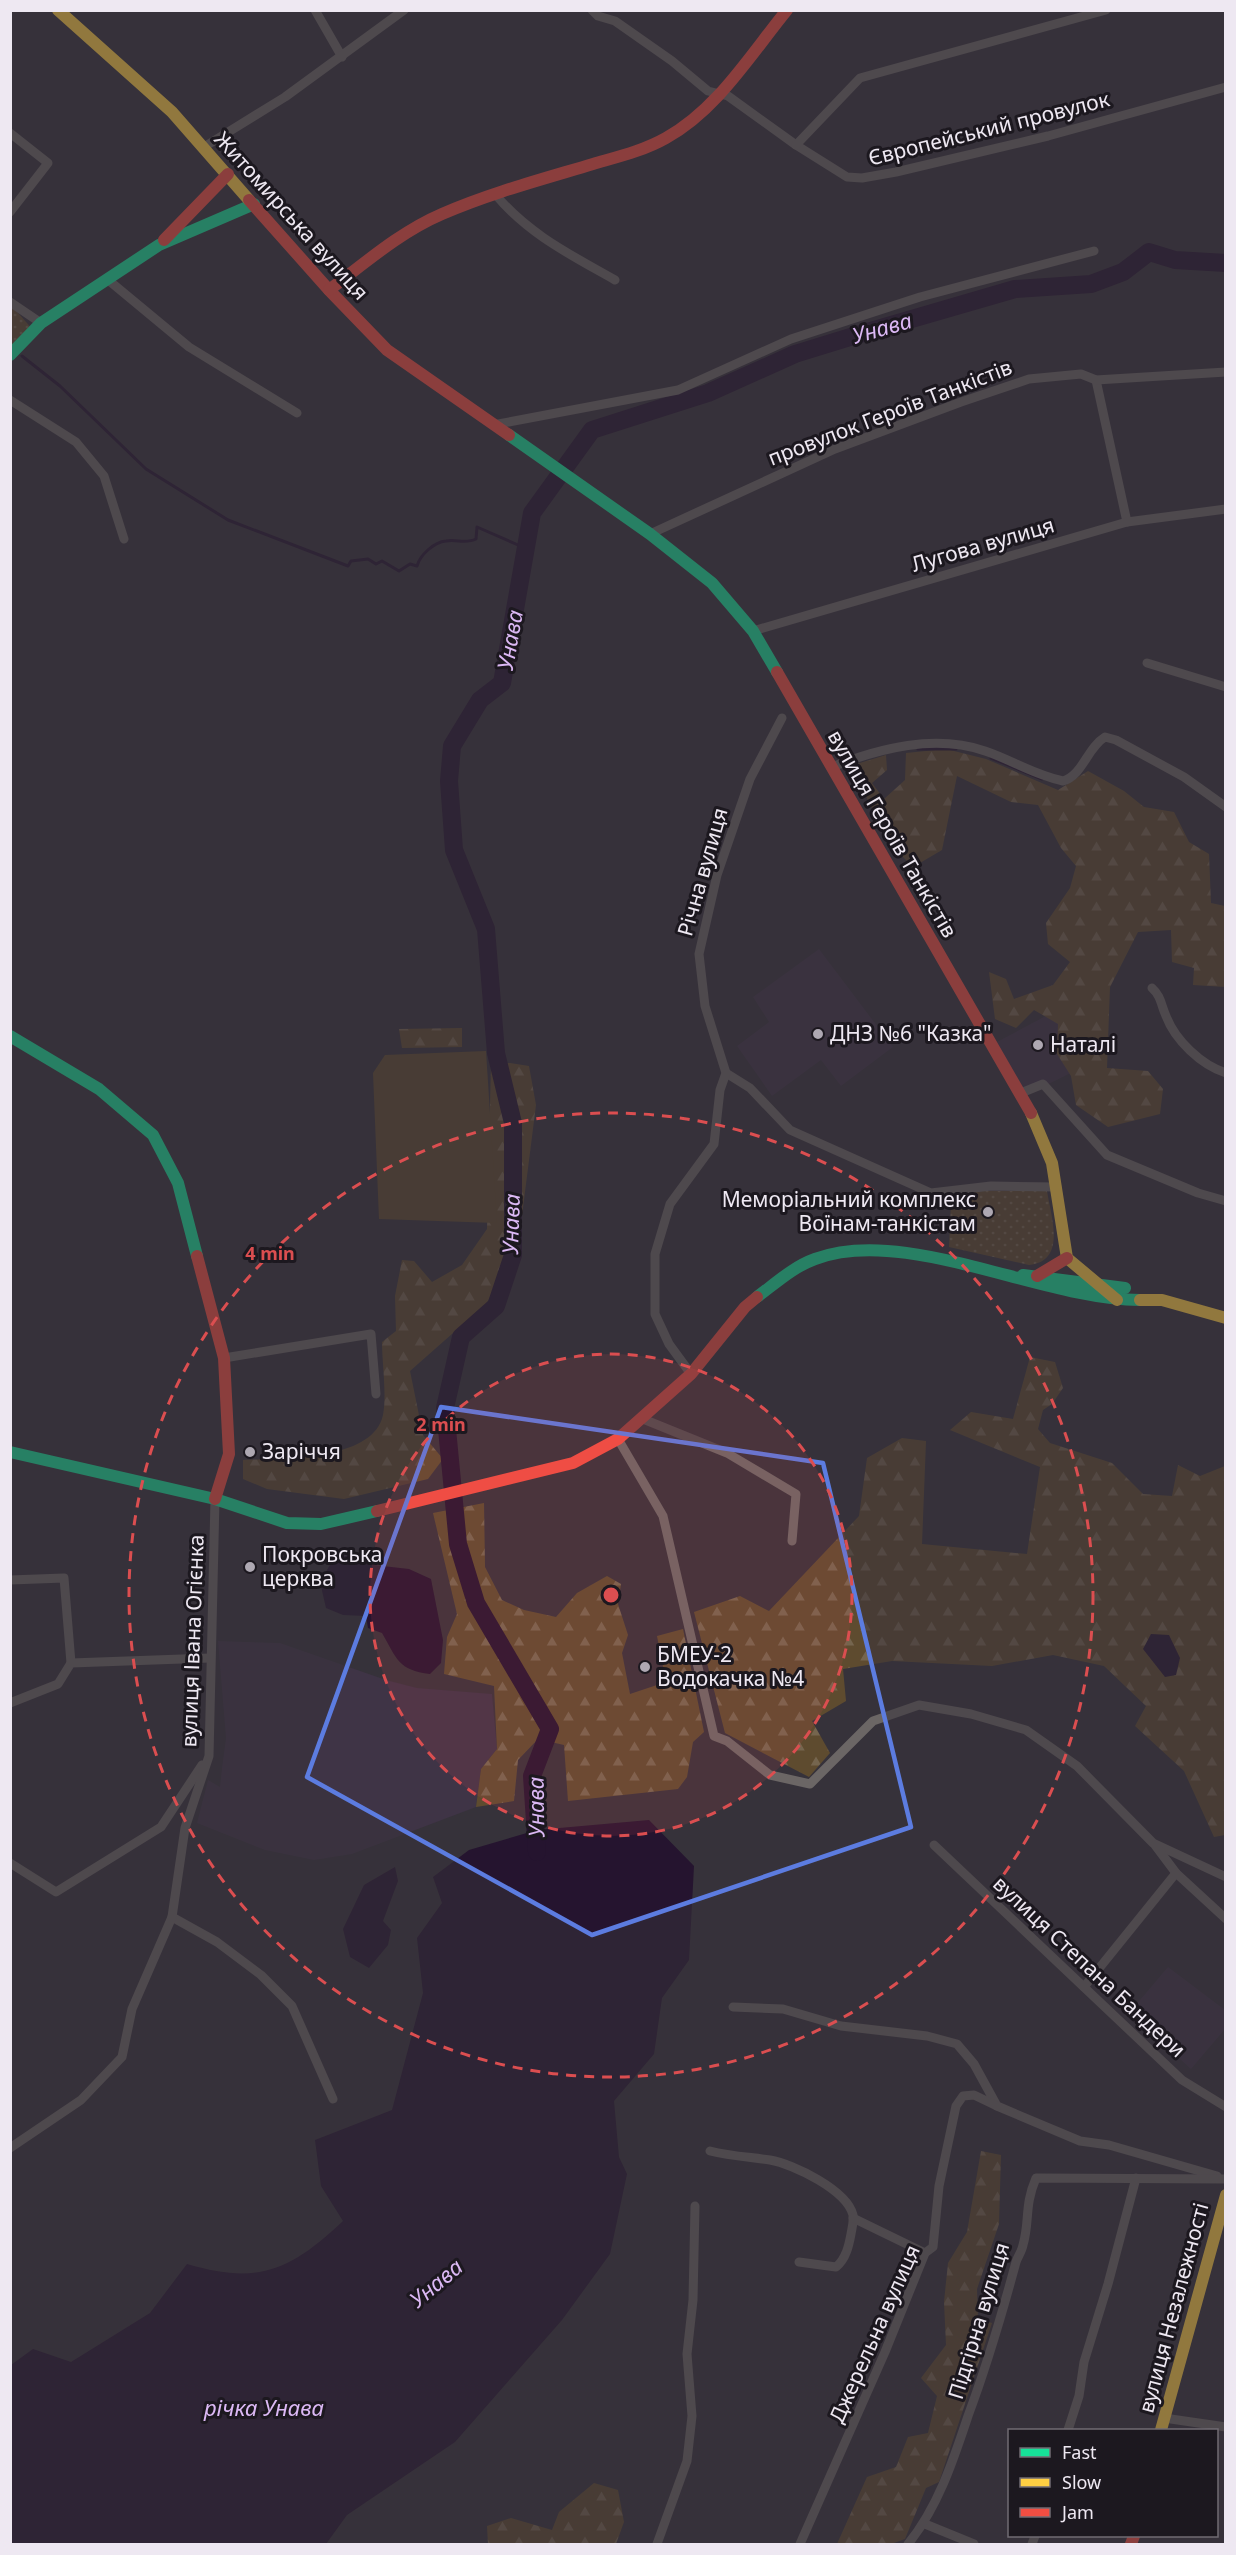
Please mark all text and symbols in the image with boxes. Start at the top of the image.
street label: Європейський провулок [865,85,1112,172]
street label: Житомирська вулиця [209,125,375,305]
water label: Унава [848,304,915,350]
street label: провулок Героїв Танкістів [764,353,1016,472]
street label: Лугова вулиця [908,510,1057,578]
water label: Унава [489,607,529,672]
street label: вулиця Героїв Танкістів [822,724,964,943]
street label: Річна вулиця [670,804,734,939]
place label: ДНЗ №6 "Казка" [830,1019,992,1047]
marker: ДНЗ №6 "Казка" [811,1027,825,1041]
place label: Наталі [1050,1030,1116,1058]
marker: Наталі [1031,1038,1045,1052]
place label: Меморіальний комплекс Воїнам-танкістам [722,1185,976,1237]
water label: Унава [494,1193,526,1255]
marker: Меморіальний комплекс Воїнам-танкістам [981,1205,995,1219]
text: 4 min [245,1241,295,1265]
text: 2 min [416,1412,466,1436]
place label: Заріччя [262,1437,341,1465]
marker: Заріччя [243,1445,257,1459]
street label: вулиця Івана Огієнка [174,1534,210,1748]
place label: Покровська церква [262,1540,382,1592]
marker: Покровська церква [243,1560,257,1574]
centre of rings [601,1585,621,1605]
place label: БМЕУ-2 Водокачка №4 [657,1640,804,1692]
marker: БМЕУ-2 Водокачка №4 [638,1660,652,1674]
water label: Унава [519,1776,551,1838]
street label: вулиця Степана Бандери [987,1870,1192,2063]
street label: вулиця Незалежності [1131,2200,1215,2416]
street label: Підгірна вулиця [941,2239,1015,2403]
street label: Джерельна вулиця [822,2240,926,2427]
water label: Унава [402,2251,468,2313]
water label: річка Унава [203,2392,324,2422]
legend [1008,2429,1218,2537]
text: Fast [1062,2440,1097,2464]
text: Slow [1062,2470,1101,2494]
text: Jam [1060,2500,1094,2524]

